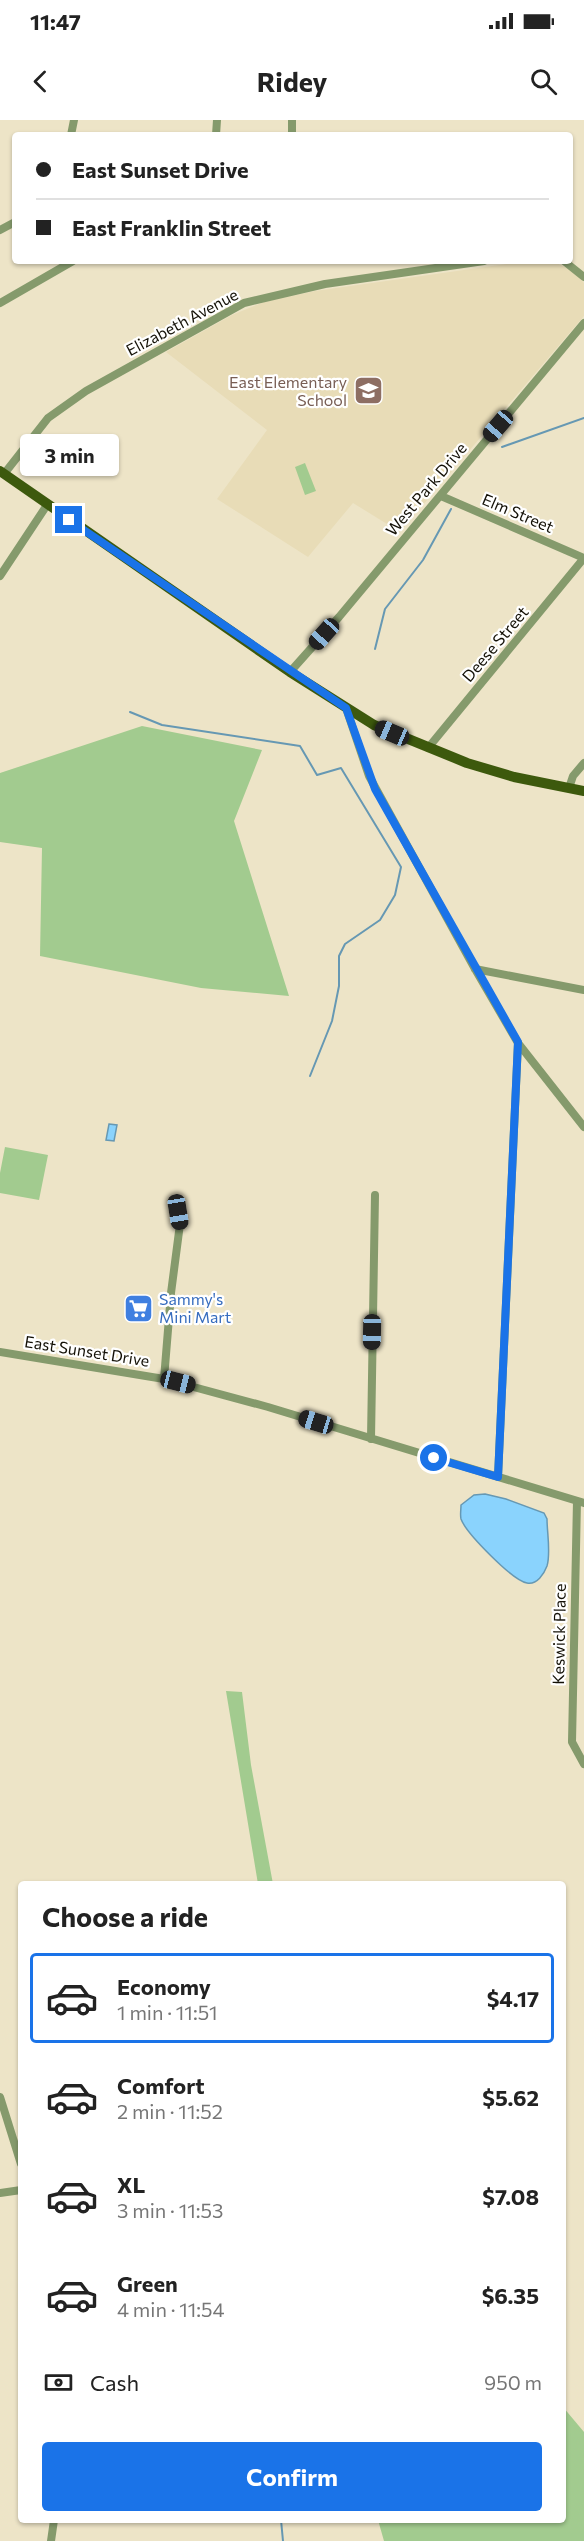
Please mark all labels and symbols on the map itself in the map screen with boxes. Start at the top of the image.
street label: Elizabeth Avenue [123,284,241,359]
place label: East Elementary School [229,372,347,409]
school or university icon: East Elementary School [352,375,384,407]
car [479,407,517,445]
callout: 3 min [20,433,118,475]
street label: West Park Drive [381,438,470,539]
street label: Elm Street [480,489,557,536]
route end [55,506,82,533]
street label: Deese Street [458,602,532,685]
car [305,615,343,653]
car [372,718,412,748]
car [166,1193,190,1231]
place label: Sammy's Mini Mart [159,1289,232,1326]
supermarket icon: Sammy's Mini Mart [122,1292,154,1324]
car [363,1314,381,1350]
street label: East Sunset Drive [23,1331,151,1370]
car [158,1369,198,1395]
car [296,1408,336,1436]
route start [420,1444,447,1471]
street label: Keswick Place [548,1583,569,1685]

